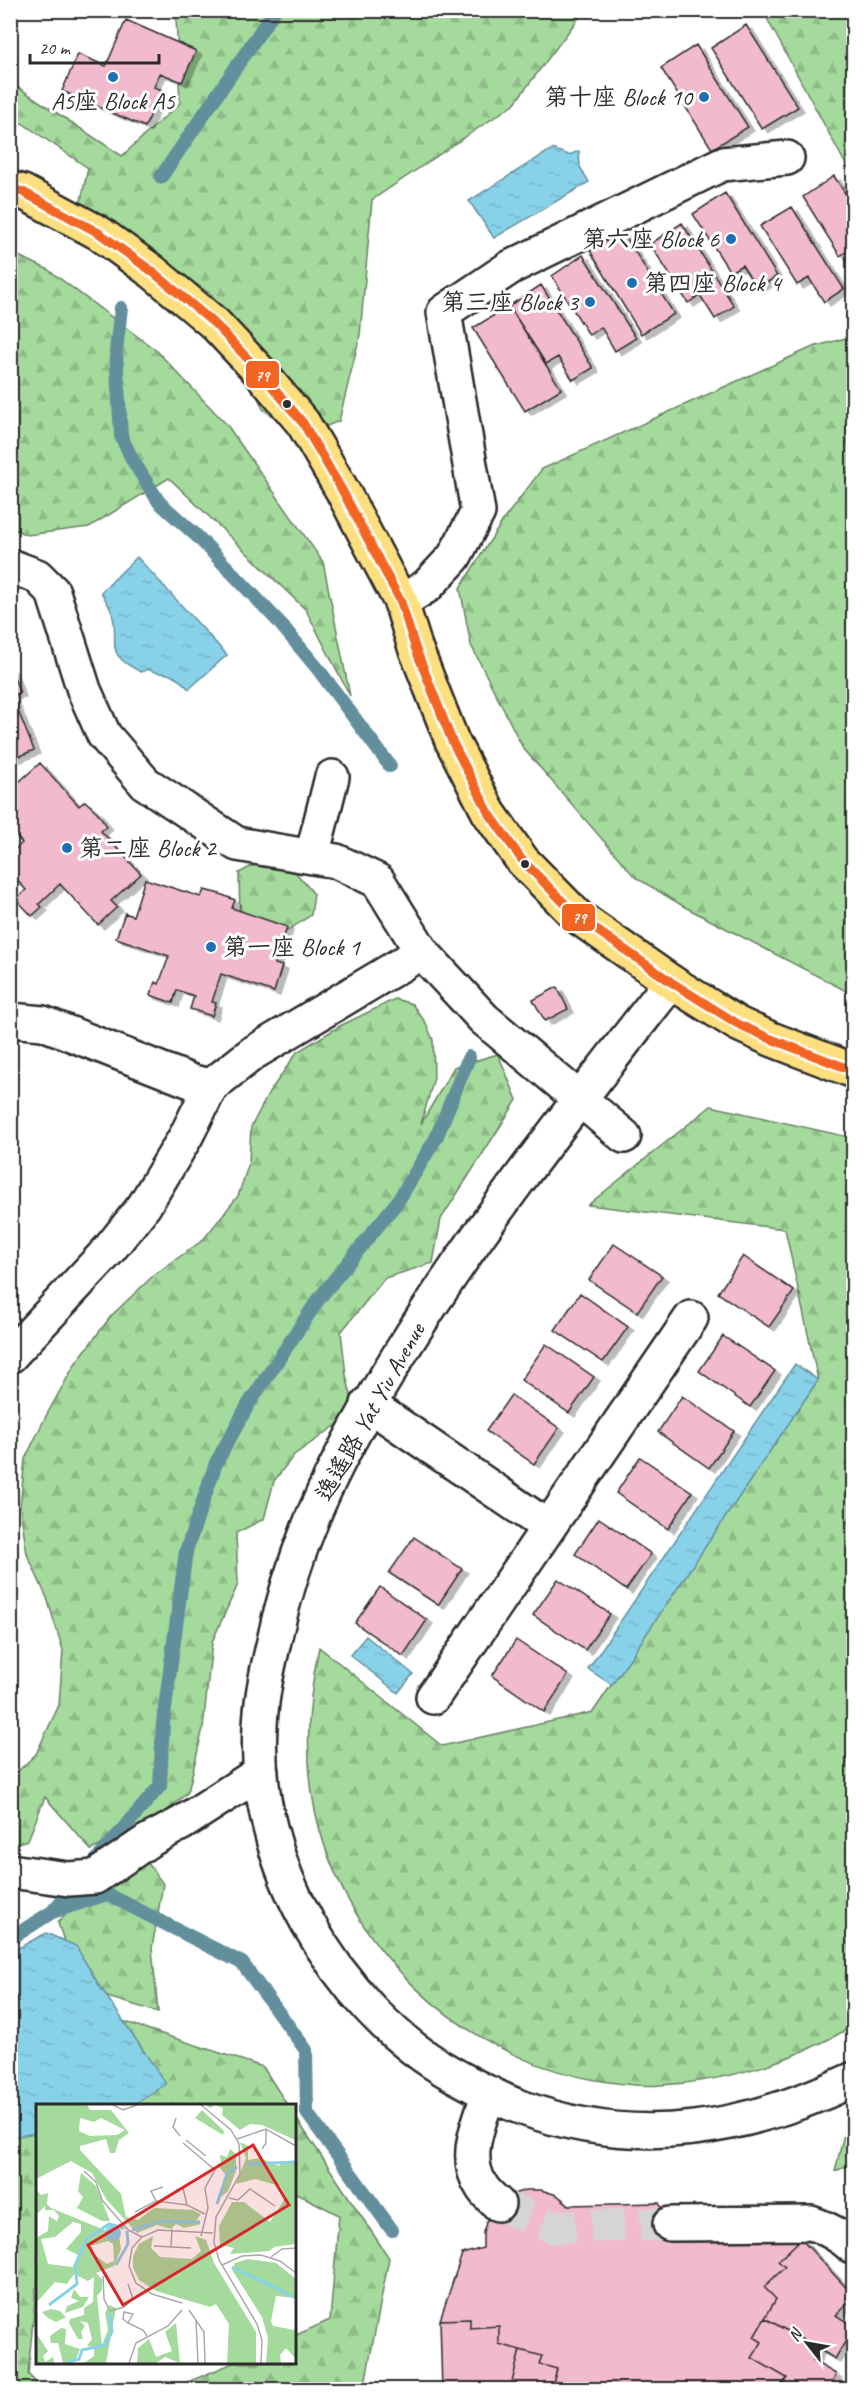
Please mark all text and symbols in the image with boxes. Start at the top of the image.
scale bar [30,27,159,65]
text: 20 m [39,37,72,59]
marker: A5座 Block A5 [106,70,120,84]
place label: 第十座 Block 10 [544,82,694,112]
place label: A5座 Block A5 [51,86,176,116]
marker: 第十座 Block 10 [697,90,711,104]
place label: 第六座 Block 6 [582,224,720,254]
marker: 第六座 Block 6 [724,232,738,246]
place label: 第四座 Block 4 [644,268,783,298]
marker: 第四座 Block 4 [625,276,639,290]
place label: 第三座 Block 3 [441,287,580,317]
marker: 第三座 Block 3 [583,295,597,309]
line badge: 79 [245,360,280,389]
text: 79 [255,366,271,386]
unlabelled marker [281,398,293,410]
place label: 第二座 Block 2 [79,833,218,863]
marker: 第二座 Block 2 [60,841,74,855]
unlabelled marker [519,858,531,870]
line badge: 79 [561,903,596,932]
text: 79 [572,908,588,928]
place label: 第一座 Block 1 [223,932,361,962]
marker: 第一座 Block 1 [204,940,218,954]
street label: 逸遙路 Yat Yiu Avenue [309,1316,432,1506]
inset map [36,2104,296,2364]
north arrow [777,2313,837,2373]
text: N [784,2324,808,2345]

